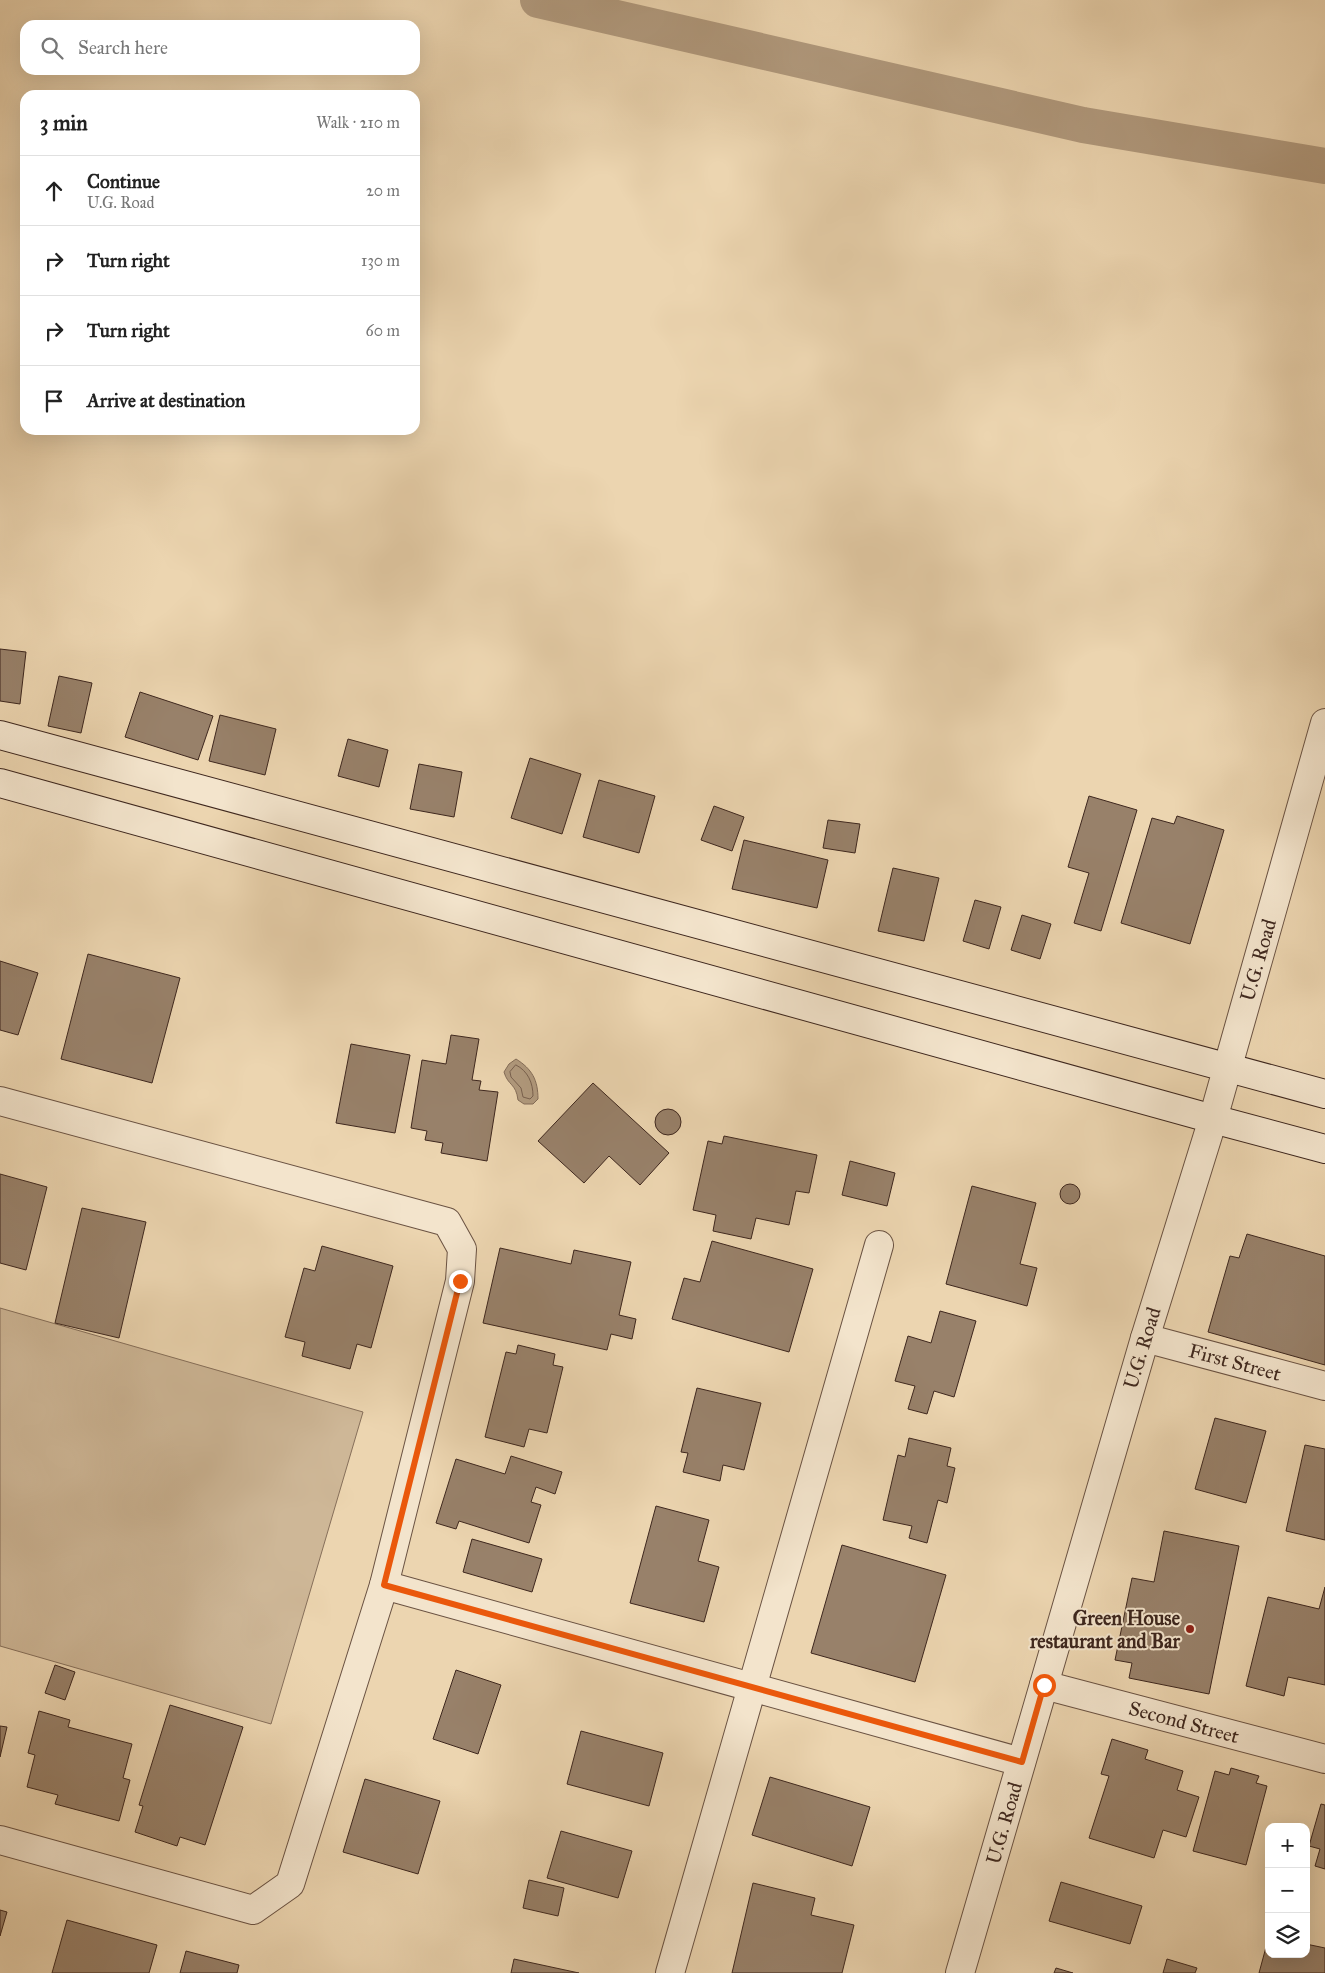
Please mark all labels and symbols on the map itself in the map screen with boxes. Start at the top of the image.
street label: U.G. Road [1235,916,1281,1004]
route end [449,1270,472,1293]
street label: U.G. Road [1118,1304,1166,1392]
street label: First Street [1186,1338,1284,1386]
place label: Green House restaurant and Bar [1029,1606,1181,1653]
marker: Green House restaurant and Bar [1184,1623,1196,1635]
route start [1033,1674,1056,1697]
street label: Second Street [1126,1696,1242,1748]
street label: U.G. Road [981,1779,1027,1867]

